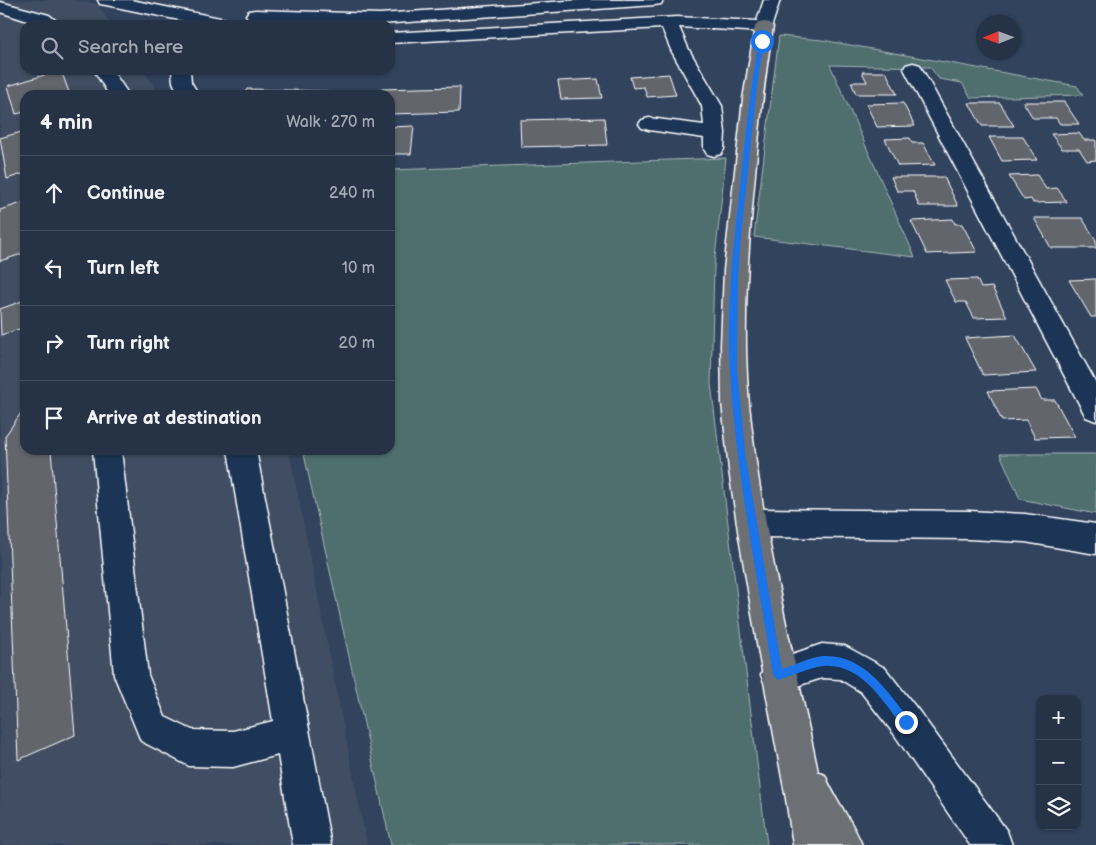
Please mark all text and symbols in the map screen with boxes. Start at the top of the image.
north arrow [976,15,1021,60]
search box [20,20,395,75]
route start [751,30,774,53]
icon: search [38,34,66,62]
text: Search here [78,36,183,59]
text: 4 min [40,110,93,135]
text: Walk · 270 m [286,113,375,132]
icon: ahead [40,179,68,207]
text: Continue [87,182,165,205]
text: 240 m [329,184,375,203]
icon: left [40,254,68,282]
text: Turn left [87,257,159,280]
text: 10 m [342,259,375,278]
icon: right [40,329,68,357]
text: Turn right [87,332,170,355]
text: 20 m [339,334,375,353]
icon: arrive [40,404,68,432]
text: Arrive at destination [87,407,262,430]
map controls [1036,695,1081,830]
button: + [1036,695,1081,740]
route end [895,711,918,734]
button: − [1036,740,1081,785]
button: layers [1036,785,1081,830]

